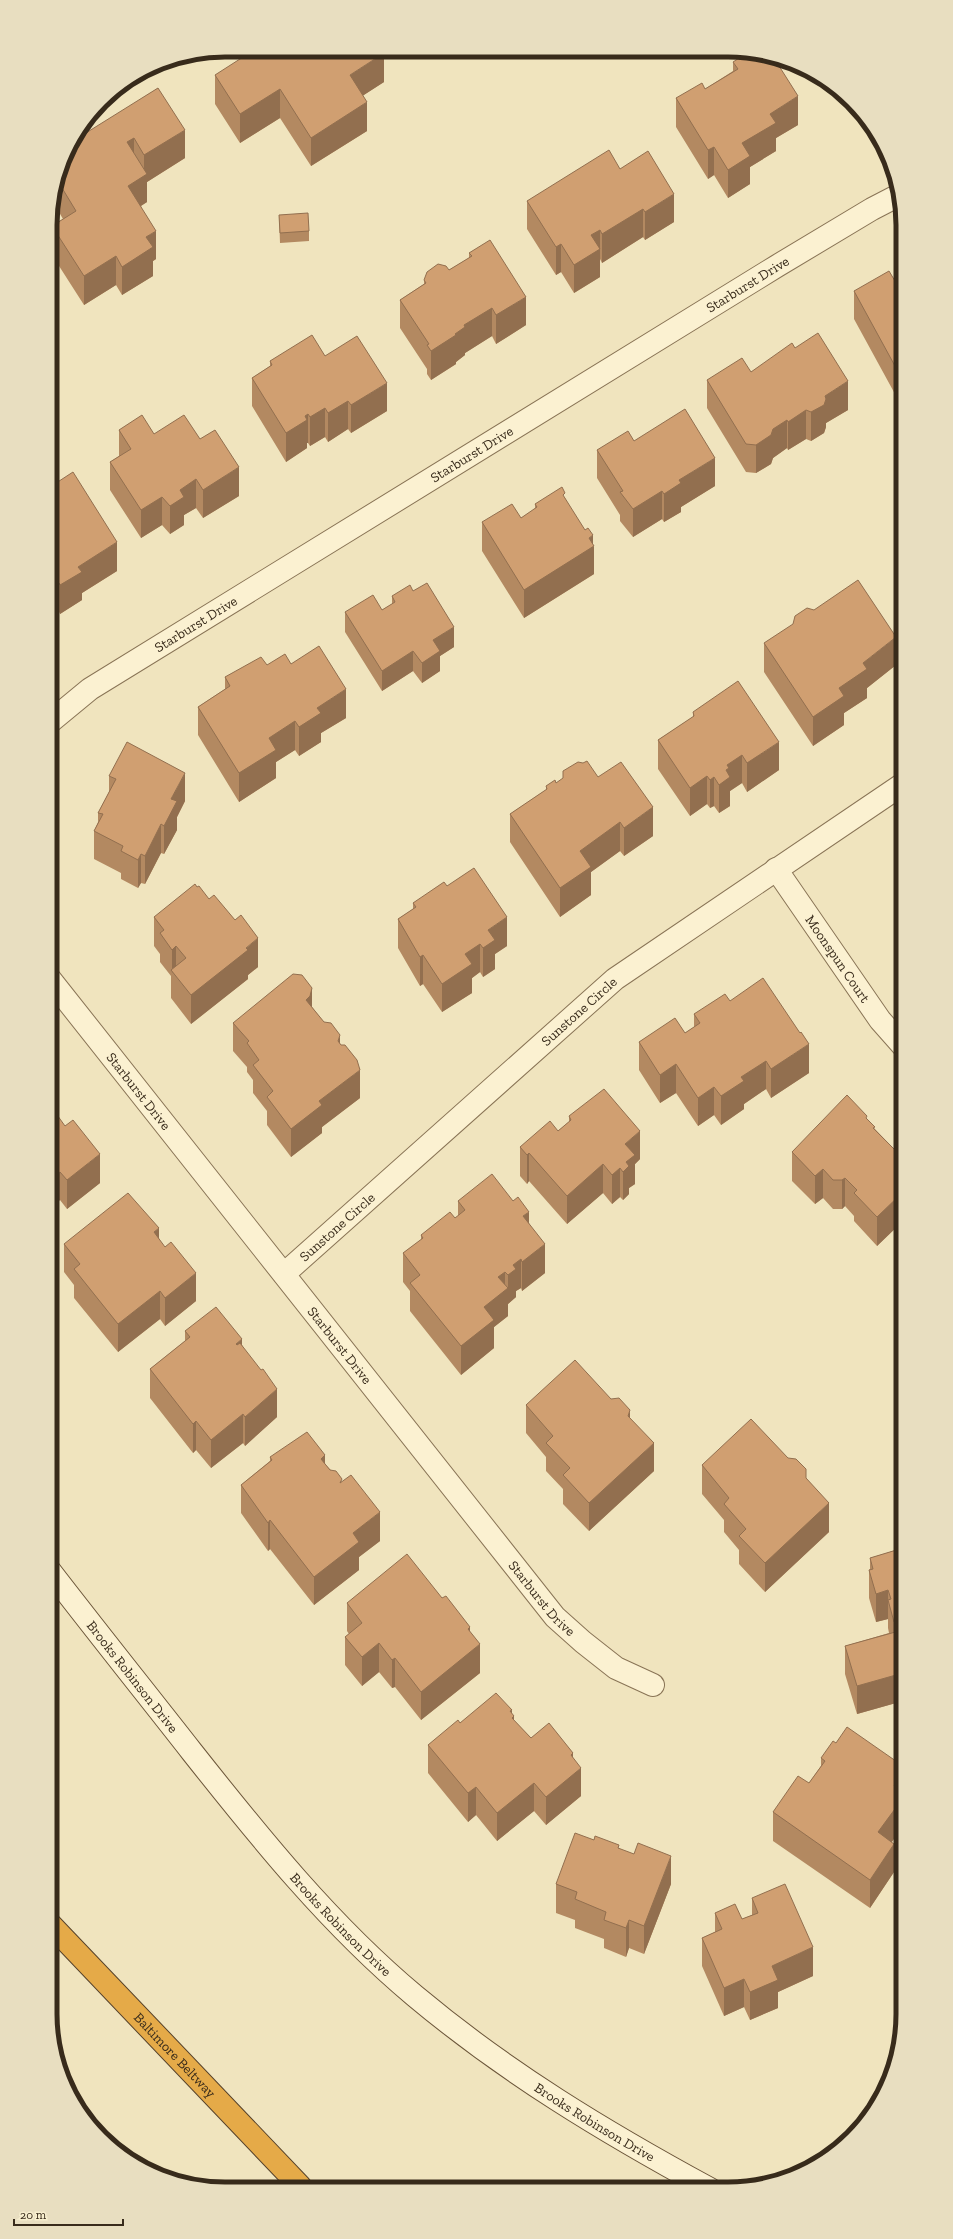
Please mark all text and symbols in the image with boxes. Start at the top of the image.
street label: Starburst Drive [703,253,793,316]
street label: Starburst Drive [427,422,517,486]
street label: Starburst Drive [151,592,241,656]
street label: Moonspun Court [801,912,874,1007]
street label: Sunstone Circle [538,973,621,1050]
street label: Starburst Drive [102,1049,174,1134]
street label: Sunstone Circle [296,1189,379,1265]
street label: Starburst Drive [304,1303,376,1388]
street label: Starburst Drive [505,1557,579,1640]
street label: Brooks Robinson Drive [83,1617,182,1737]
street label: Brooks Robinson Drive [286,1870,395,1980]
street label: Baltimore Beltway [130,2009,220,2102]
street label: Brooks Robinson Drive [531,2079,658,2166]
scale bar [14,2201,123,2227]
text: 20 m [20,2208,47,2222]

